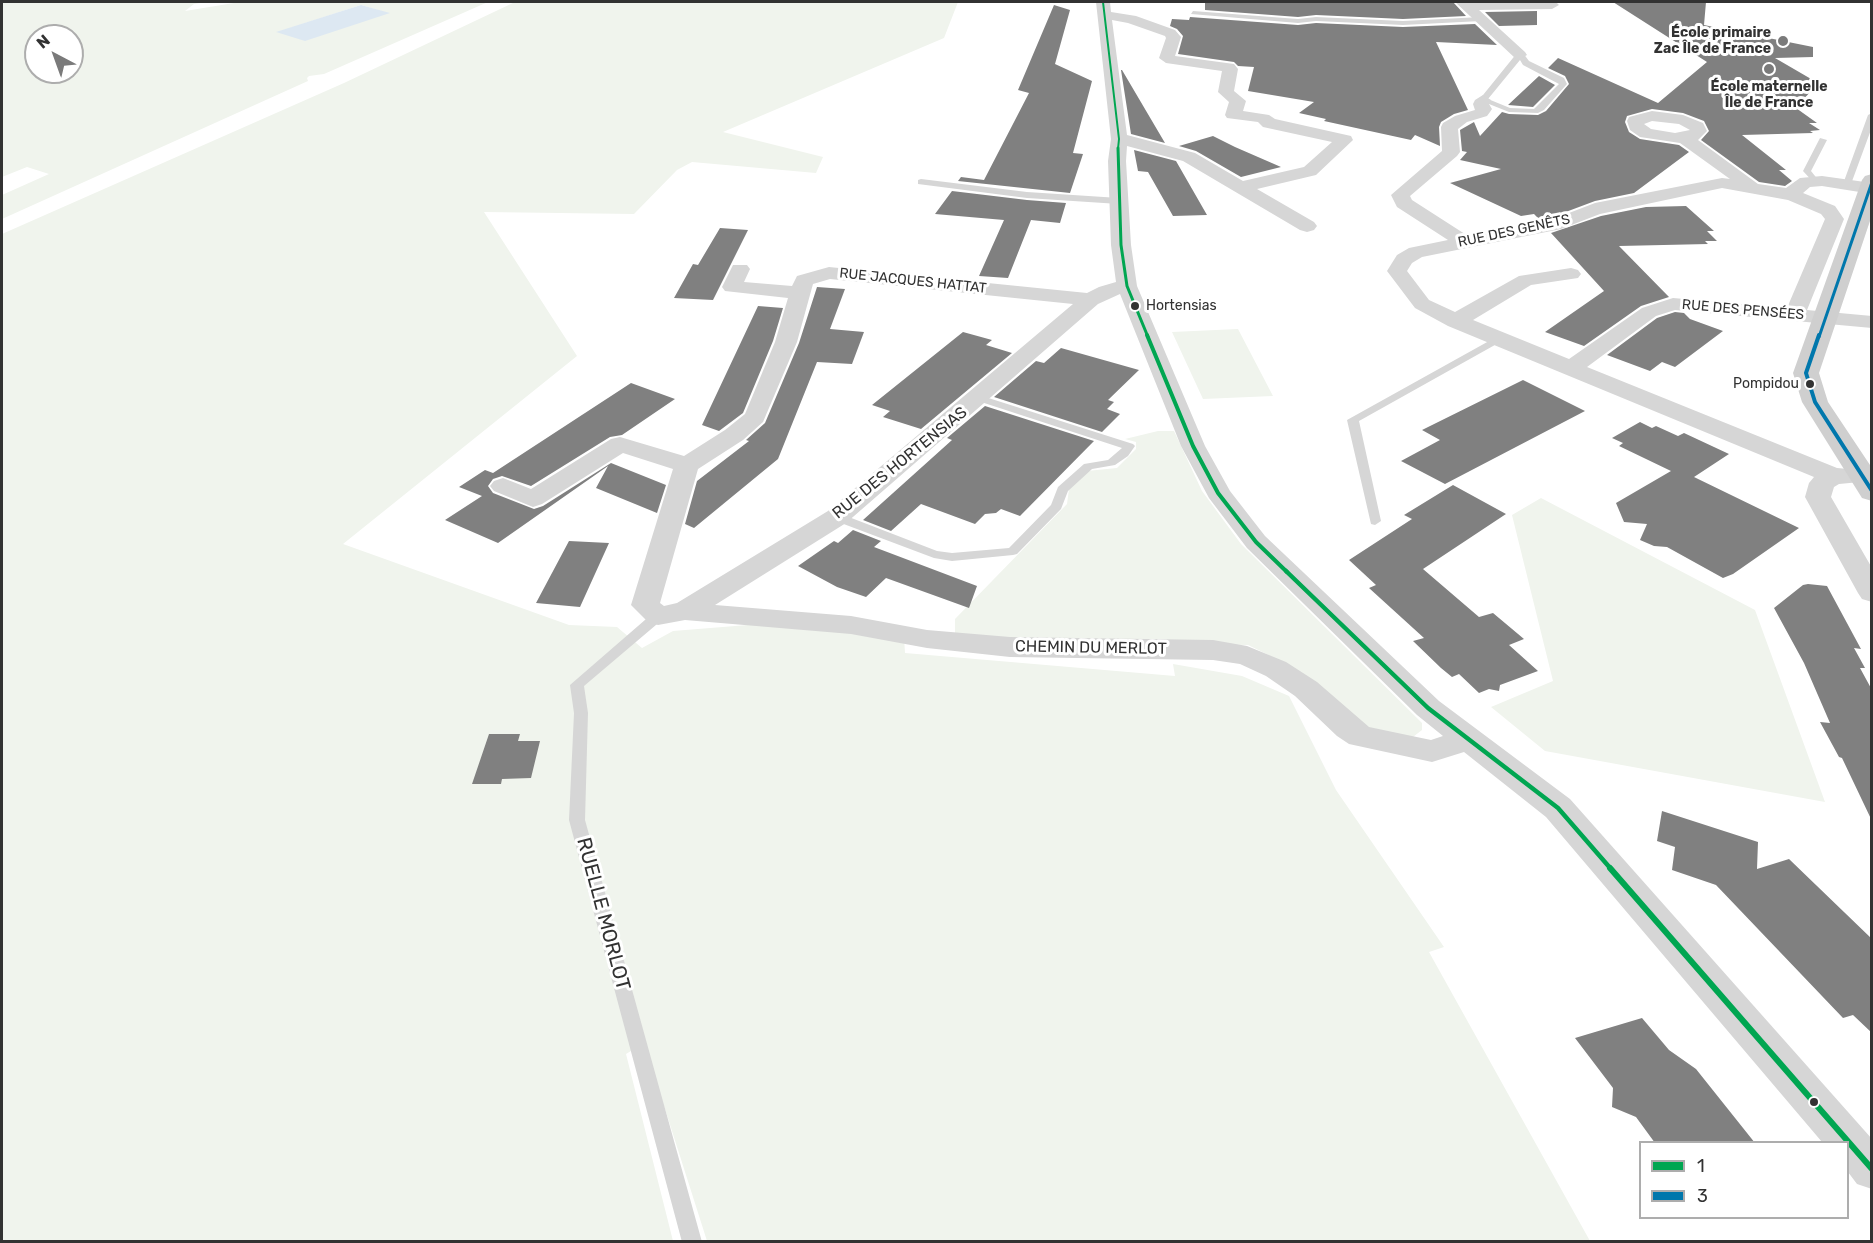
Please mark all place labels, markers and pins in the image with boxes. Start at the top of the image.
place label: École primaire Zac Île de France [1654,25,1771,57]
marker: École primaire Zac Île de France [1776,34,1790,48]
marker: École maternelle Île de France [1762,62,1776,76]
place label: École maternelle Île de France [1711,79,1827,112]
place label: Hortensias [1146,298,1217,314]
marker: Hortensias [1129,300,1141,312]
place label: Pompidou [1733,376,1799,392]
marker: Pompidou [1804,378,1816,390]
unlabelled marker [1808,1096,1820,1108]

